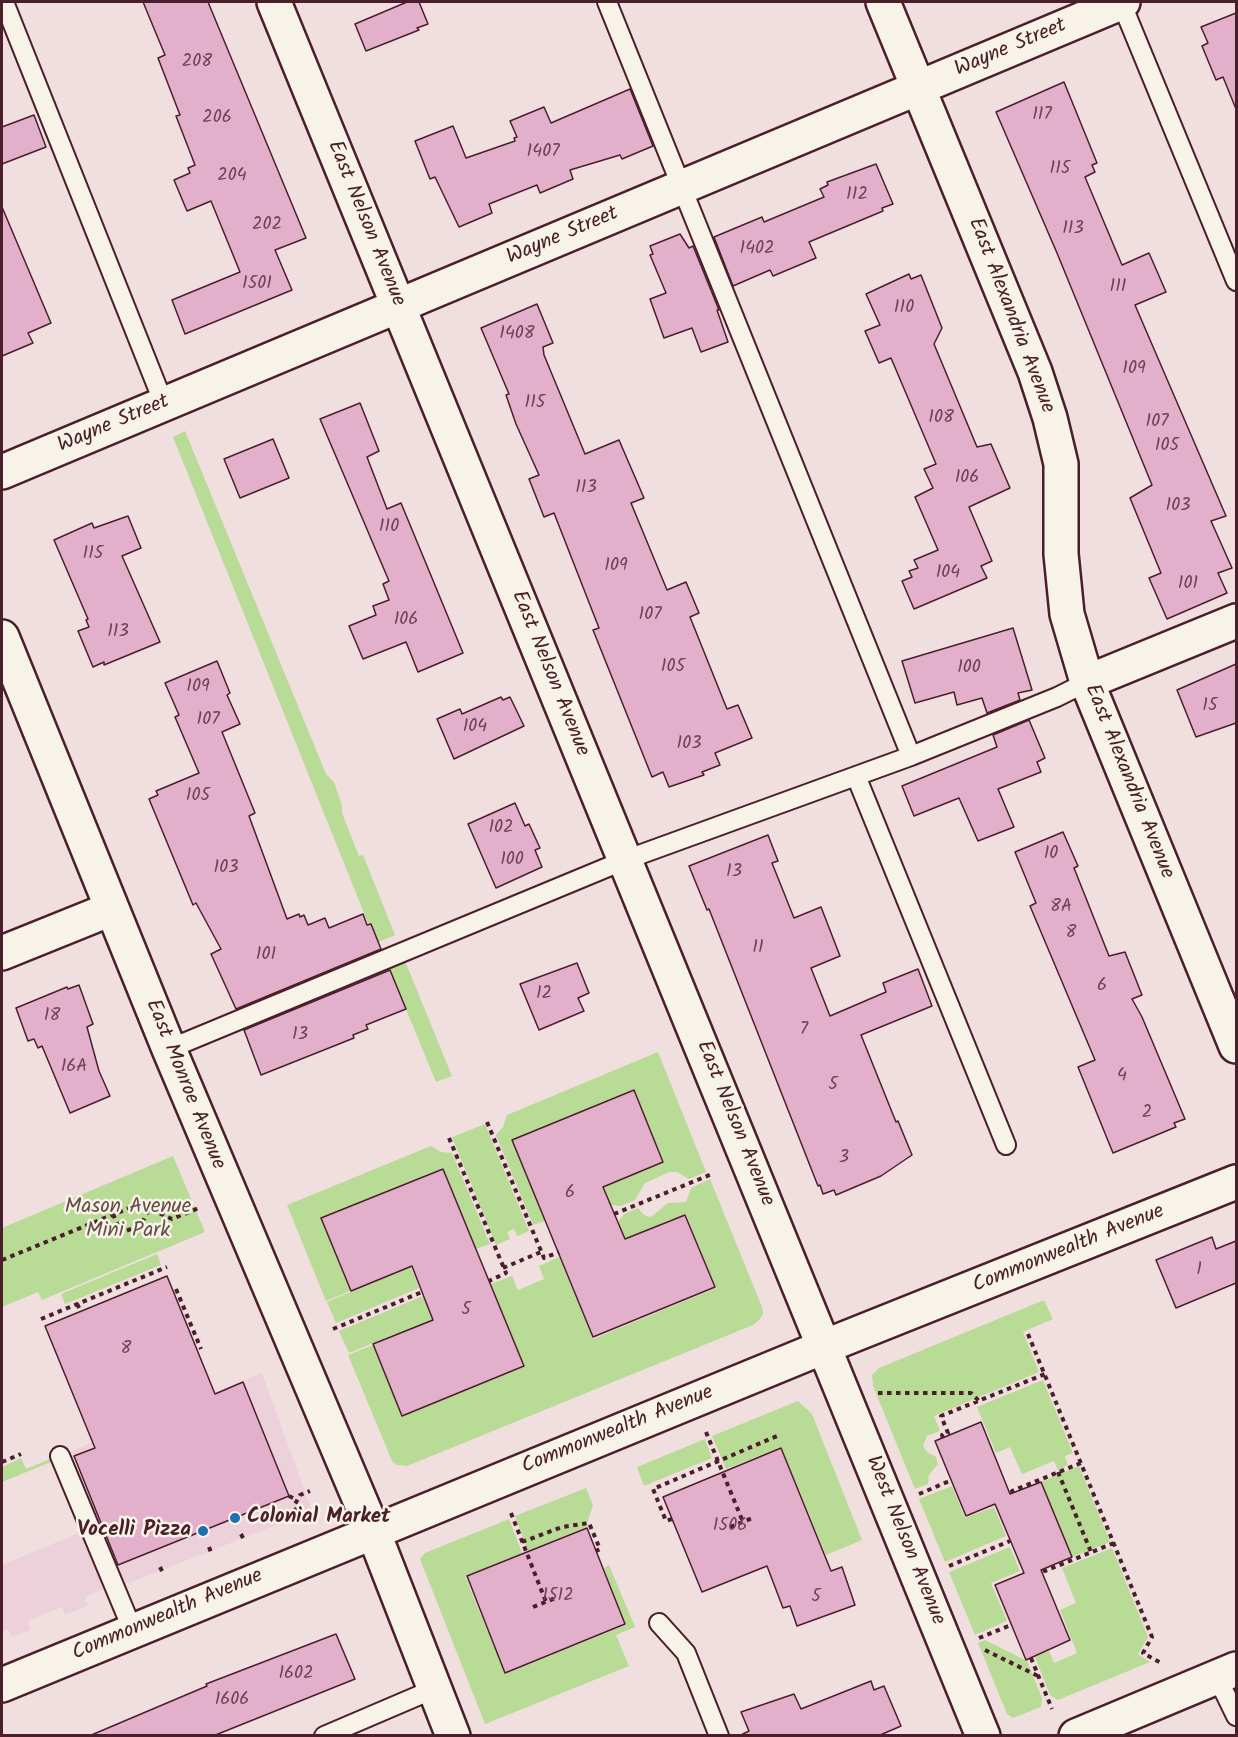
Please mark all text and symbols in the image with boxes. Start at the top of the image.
street label: Wayne Street [952,14,1070,84]
house number: 208 [182,52,212,74]
house number: 117 [1032,105,1052,127]
house number: 206 [202,108,232,130]
street label: East Nelson Avenue [320,138,410,310]
house number: 1407 [527,142,559,164]
house number: 115 [1050,159,1070,181]
house number: 204 [217,166,247,188]
house number: 112 [846,185,868,207]
street label: Wayne Street [504,202,622,272]
house number: 202 [252,215,282,237]
street label: East Alexandria Avenue [961,215,1059,417]
house number: 113 [1062,219,1084,241]
house number: 1402 [739,239,775,261]
house number: 1501 [242,274,272,296]
house number: 111 [1110,277,1126,299]
house number: 110 [894,298,914,320]
house number: 1408 [499,324,535,346]
house number: 109 [1122,359,1146,381]
street label: Wayne Street [55,390,173,460]
house number: 115 [525,393,545,415]
house number: 108 [928,408,954,430]
house number: 107 [1146,412,1168,434]
house number: 105 [1155,436,1179,458]
house number: 106 [955,468,979,490]
house number: 113 [575,478,597,500]
house number: 103 [1166,496,1190,518]
house number: 110 [379,517,399,539]
house number: 115 [83,544,103,566]
house number: 109 [604,556,628,578]
house number: 104 [936,563,960,585]
house number: 101 [1178,574,1198,596]
street label: East Nelson Avenue [504,588,594,760]
house number: 107 [639,605,661,627]
house number: 106 [394,610,418,632]
house number: 113 [107,622,129,644]
house number: 105 [661,657,685,679]
house number: 100 [957,658,981,680]
house number: 109 [186,677,210,699]
street label: East Alexandria Avenue [1077,681,1179,883]
house number: 15 [1202,696,1218,718]
house number: 107 [197,710,219,732]
house number: 104 [463,717,487,739]
house number: 103 [677,734,701,756]
house number: 105 [186,786,210,808]
house number: 102 [488,818,514,840]
house number: 10 [1044,844,1058,866]
house number: 100 [500,850,524,872]
house number: 103 [214,858,238,880]
house number: 13 [726,862,742,884]
house number: 8A [1050,897,1072,919]
house number: 8 [1066,923,1076,945]
house number: 11 [752,938,764,960]
house number: 101 [256,945,276,967]
house number: 6 [1097,976,1107,998]
house number: 12 [536,984,552,1006]
street label: East Monroe Avenue [138,996,230,1174]
house number: 18 [44,1006,60,1028]
house number: 7 [800,1020,808,1042]
house number: 13 [292,1025,308,1047]
street label: East Nelson Avenue [689,1038,779,1210]
house number: 16A [61,1057,87,1079]
house number: 4 [1117,1066,1127,1088]
house number: 5 [828,1075,838,1097]
house number: 2 [1142,1103,1152,1125]
house number: 3 [839,1148,849,1170]
house number: 6 [565,1183,575,1205]
park label: Mason Avenue Mini Park [65,1195,191,1245]
street label: Commonwealth Avenue [970,1200,1168,1300]
house number: 1 [1196,1260,1202,1282]
house number: 5 [461,1300,471,1322]
house number: 8 [121,1339,131,1361]
street label: Commonwealth Avenue [519,1381,717,1481]
street label: West Nelson Avenue [859,1453,949,1629]
place label: Colonial Market [247,1505,390,1531]
marker: Colonial Market [228,1511,242,1525]
house number: 1506 [713,1516,747,1538]
place label: Vocelli Pizza [77,1518,191,1544]
marker: Vocelli Pizza [196,1524,210,1538]
street label: Commonwealth Avenue [69,1564,267,1668]
house number: 1512 [542,1586,574,1608]
house number: 5 [811,1587,821,1609]
house number: 1602 [278,1664,314,1686]
house number: 1606 [215,1690,249,1712]

